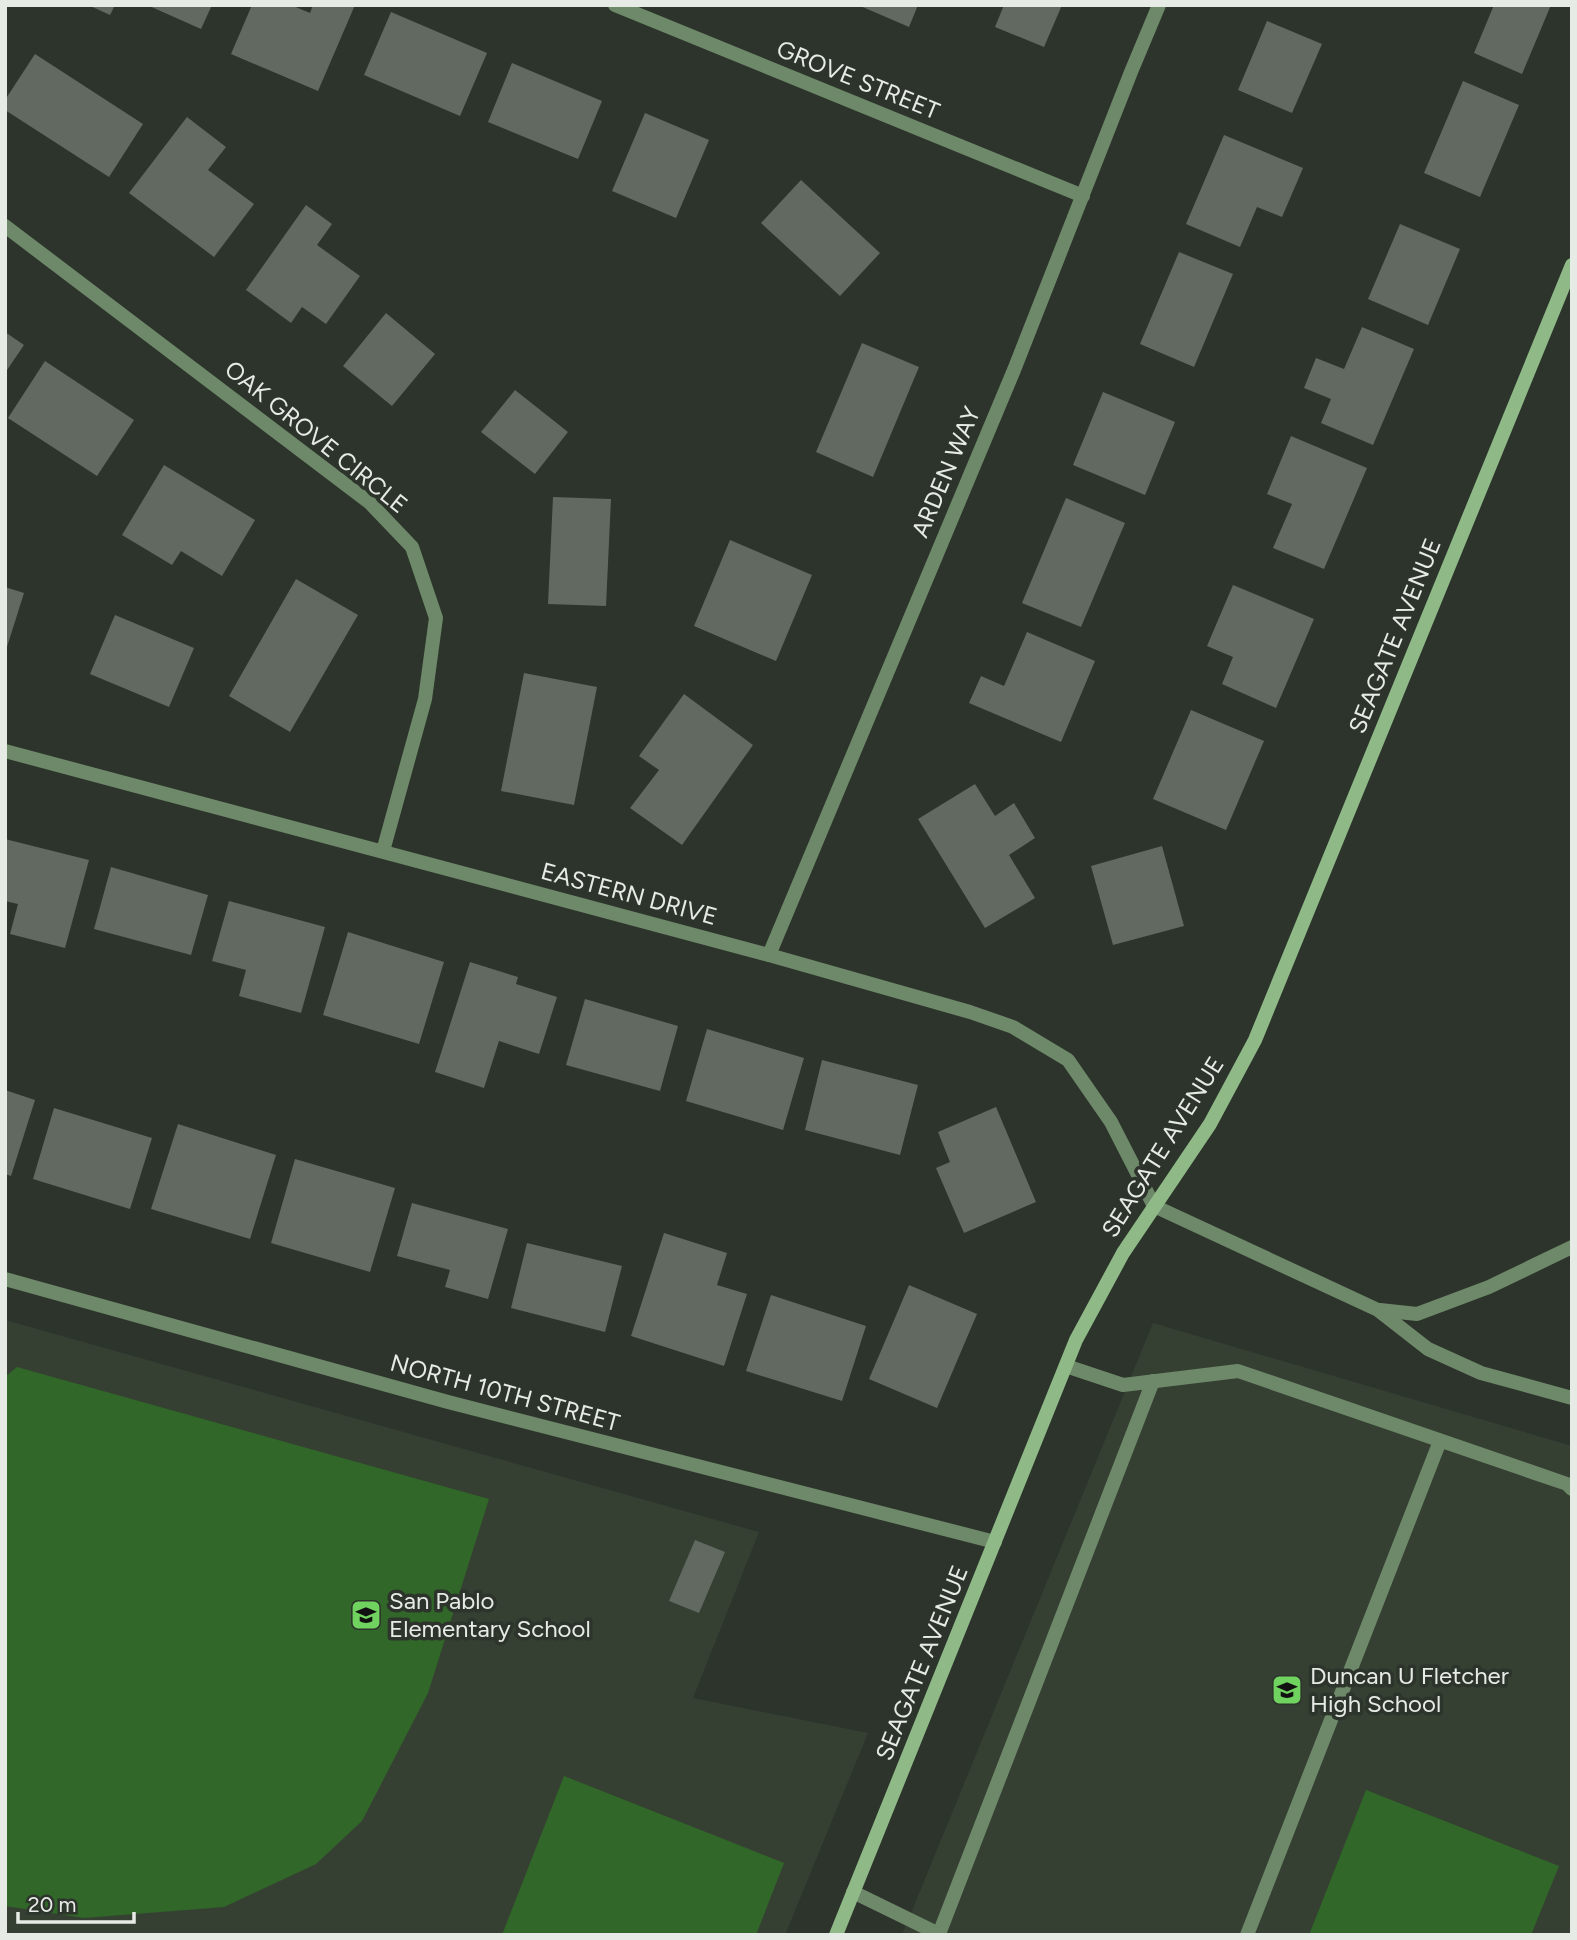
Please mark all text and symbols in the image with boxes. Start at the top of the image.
street label: GROVE STREET [773,34,944,125]
street label: OAK GROVE CIRCLE [219,354,414,519]
street label: ARDEN WAY [905,402,986,542]
street label: SEAGATE AVENUE [1342,534,1447,738]
street label: EASTERN DRIVE [538,856,720,931]
street label: SEAGATE AVENUE [1095,1051,1230,1243]
street label: NORTH 10TH STREET [387,1348,623,1437]
street label: SEAGATE AVENUE [869,1561,974,1765]
place label: San Pablo Elementary School [389,1586,591,1643]
school or university icon: San Pablo Elementary School [349,1598,383,1632]
place label: Duncan U Fletcher High School [1310,1661,1509,1718]
school or university icon: Duncan U Fletcher High School [1270,1673,1304,1707]
scale bar [18,1881,133,1925]
text: 20 m [28,1892,76,1917]

